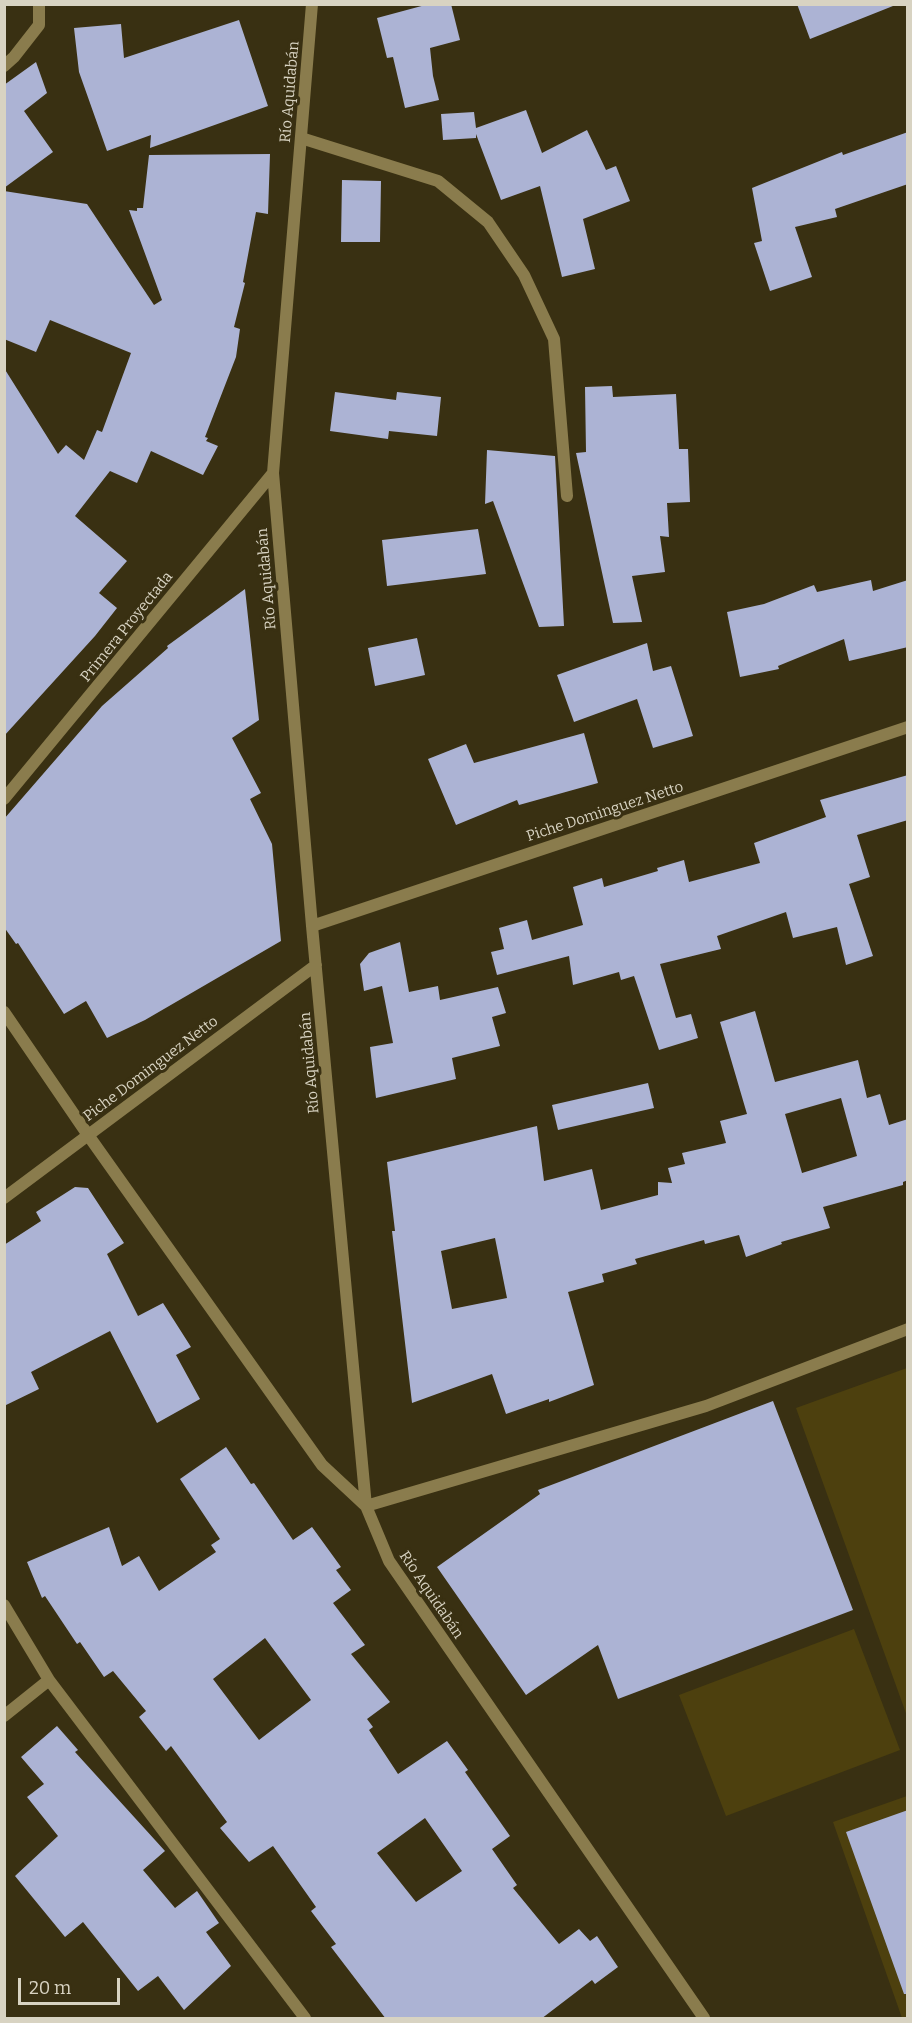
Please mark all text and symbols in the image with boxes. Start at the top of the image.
street label: Río Aquidabán [277,40,303,144]
street label: Río Aquidabán [254,527,280,631]
street label: Primera Proyectada [77,568,177,686]
street label: Piche Dominguez Netto [524,778,686,846]
street label: Río Aquidabán [297,1011,323,1115]
street label: Piche Dominguez Netto [80,1012,222,1126]
street label: Río Aquidabán [395,1548,467,1642]
scale bar [21,1966,123,2004]
text: 20 m [29,1977,71,1999]

